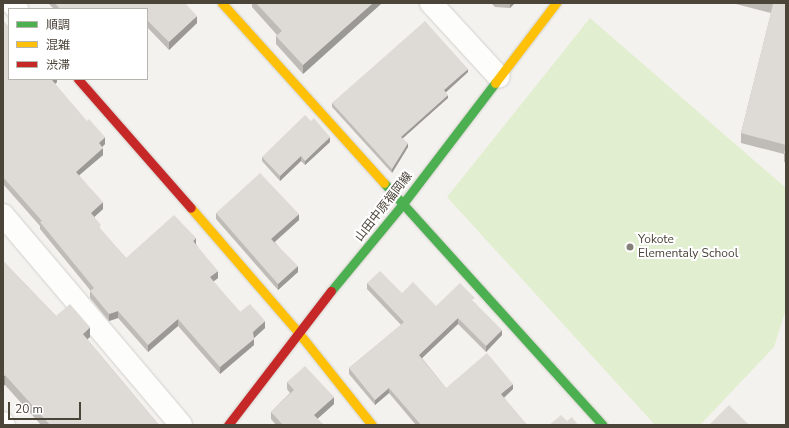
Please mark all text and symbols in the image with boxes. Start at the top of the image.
legend [8,8,148,80]
text: 順調 [46,17,70,33]
text: 混雑 [46,37,70,53]
text: 渋滞 [46,57,70,73]
street label: 山田中原福岡線 [352,169,416,245]
place label: Yokote Elementaly School [638,233,738,261]
marker: Yokote Elementaly School [625,242,635,252]
scale bar [10,394,83,420]
text: 20 m [15,401,43,417]

